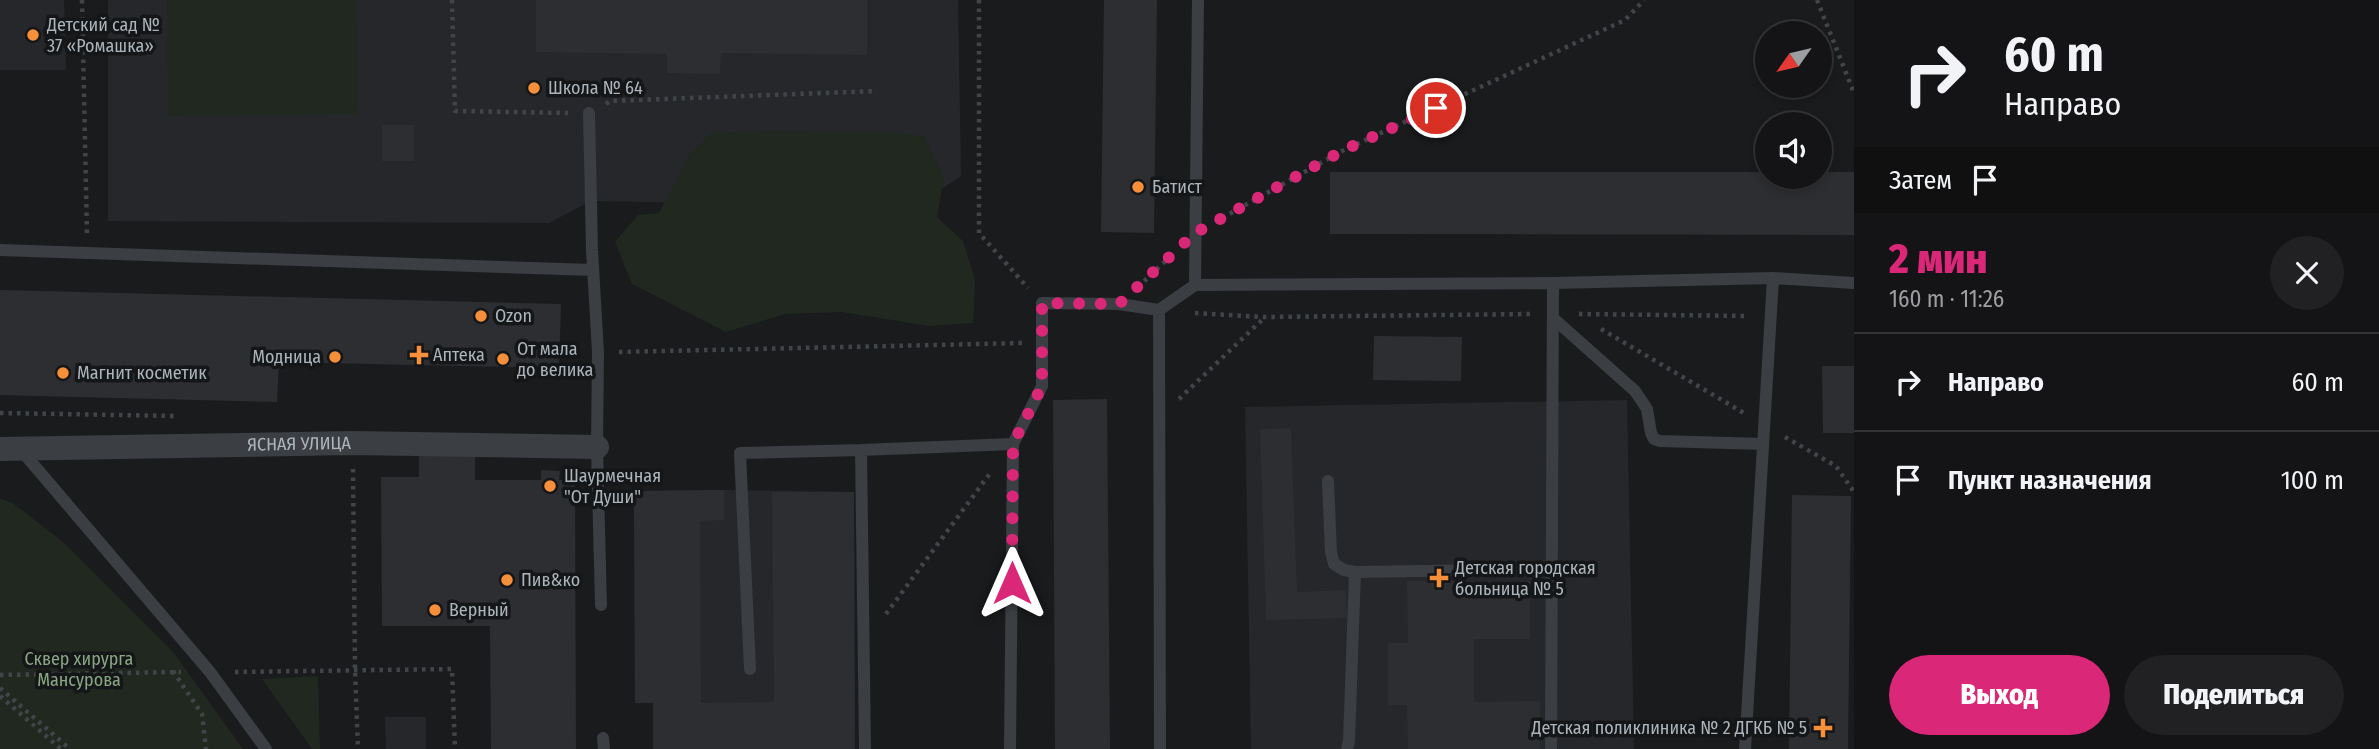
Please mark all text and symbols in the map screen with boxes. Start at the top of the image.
place label: Детский сад № 37 «Ромашка» [46,14,160,57]
north arrow [1755,21,1832,98]
map controls [1755,21,1832,189]
text: 60 m [2004,25,2104,84]
marker: Детский сад № 37 «Ромашка» [25,27,41,43]
icon: right [1889,28,1980,119]
place label: Школа № 64 [548,77,643,99]
pin [1406,78,1466,138]
marker: Школа № 64 [526,80,542,96]
text: Направо [2004,85,2121,123]
icon: arrive [1417,89,1455,127]
button: sound [1755,112,1832,189]
icon: arrive [1966,161,2004,199]
text: Затем [1889,165,1952,196]
place label: Батист [1152,176,1203,198]
marker: Батист [1130,179,1146,195]
text: 2 мин [1889,234,1988,284]
button: close [2270,236,2344,310]
text: 160 m · 11:26 [1889,285,2004,313]
place label: Ozon [495,305,532,327]
marker: Ozon [473,308,489,324]
place label: От мала до велика [517,338,594,381]
place label: Аптека [433,344,485,366]
place label: Модница [252,346,321,368]
marker: Аптека [411,347,427,363]
marker: Модница [327,349,343,365]
marker: От мала до велика [495,351,511,367]
place label: Магнит косметик [77,362,207,384]
icon: right [1889,363,1927,401]
marker: Магнит косметик [55,365,71,381]
text: Направо [1948,367,2044,398]
text: 60 m [2291,367,2344,398]
street label: ЯСНАЯ УЛИЦА [247,432,352,456]
icon: arrive [1889,461,1927,499]
place label: Шаурмечная "От Души" [564,465,661,508]
text: Пункт назначения [1948,465,2152,496]
text: 100 m [2281,465,2344,496]
marker: Шаурмечная "От Души" [542,478,558,494]
position arrow [975,546,1049,620]
place label: Детская городская больница № 5 [1454,557,1596,600]
marker: Детская городская больница № 5 [1429,568,1449,588]
place label: Пив&ко [521,569,580,591]
marker: Пив&ко [499,572,515,588]
place label: Верный [449,599,509,621]
marker: Верный [427,602,443,618]
park label: Сквер хирурга Мансурова [25,648,134,691]
button: Выход [1889,655,2110,735]
button: Поделиться [2124,655,2344,735]
place label: Детская поликлиника № 2 ДГКБ № 5 [1531,717,1807,739]
marker: Детская поликлиника № 2 ДГКБ № 5 [1813,718,1833,738]

